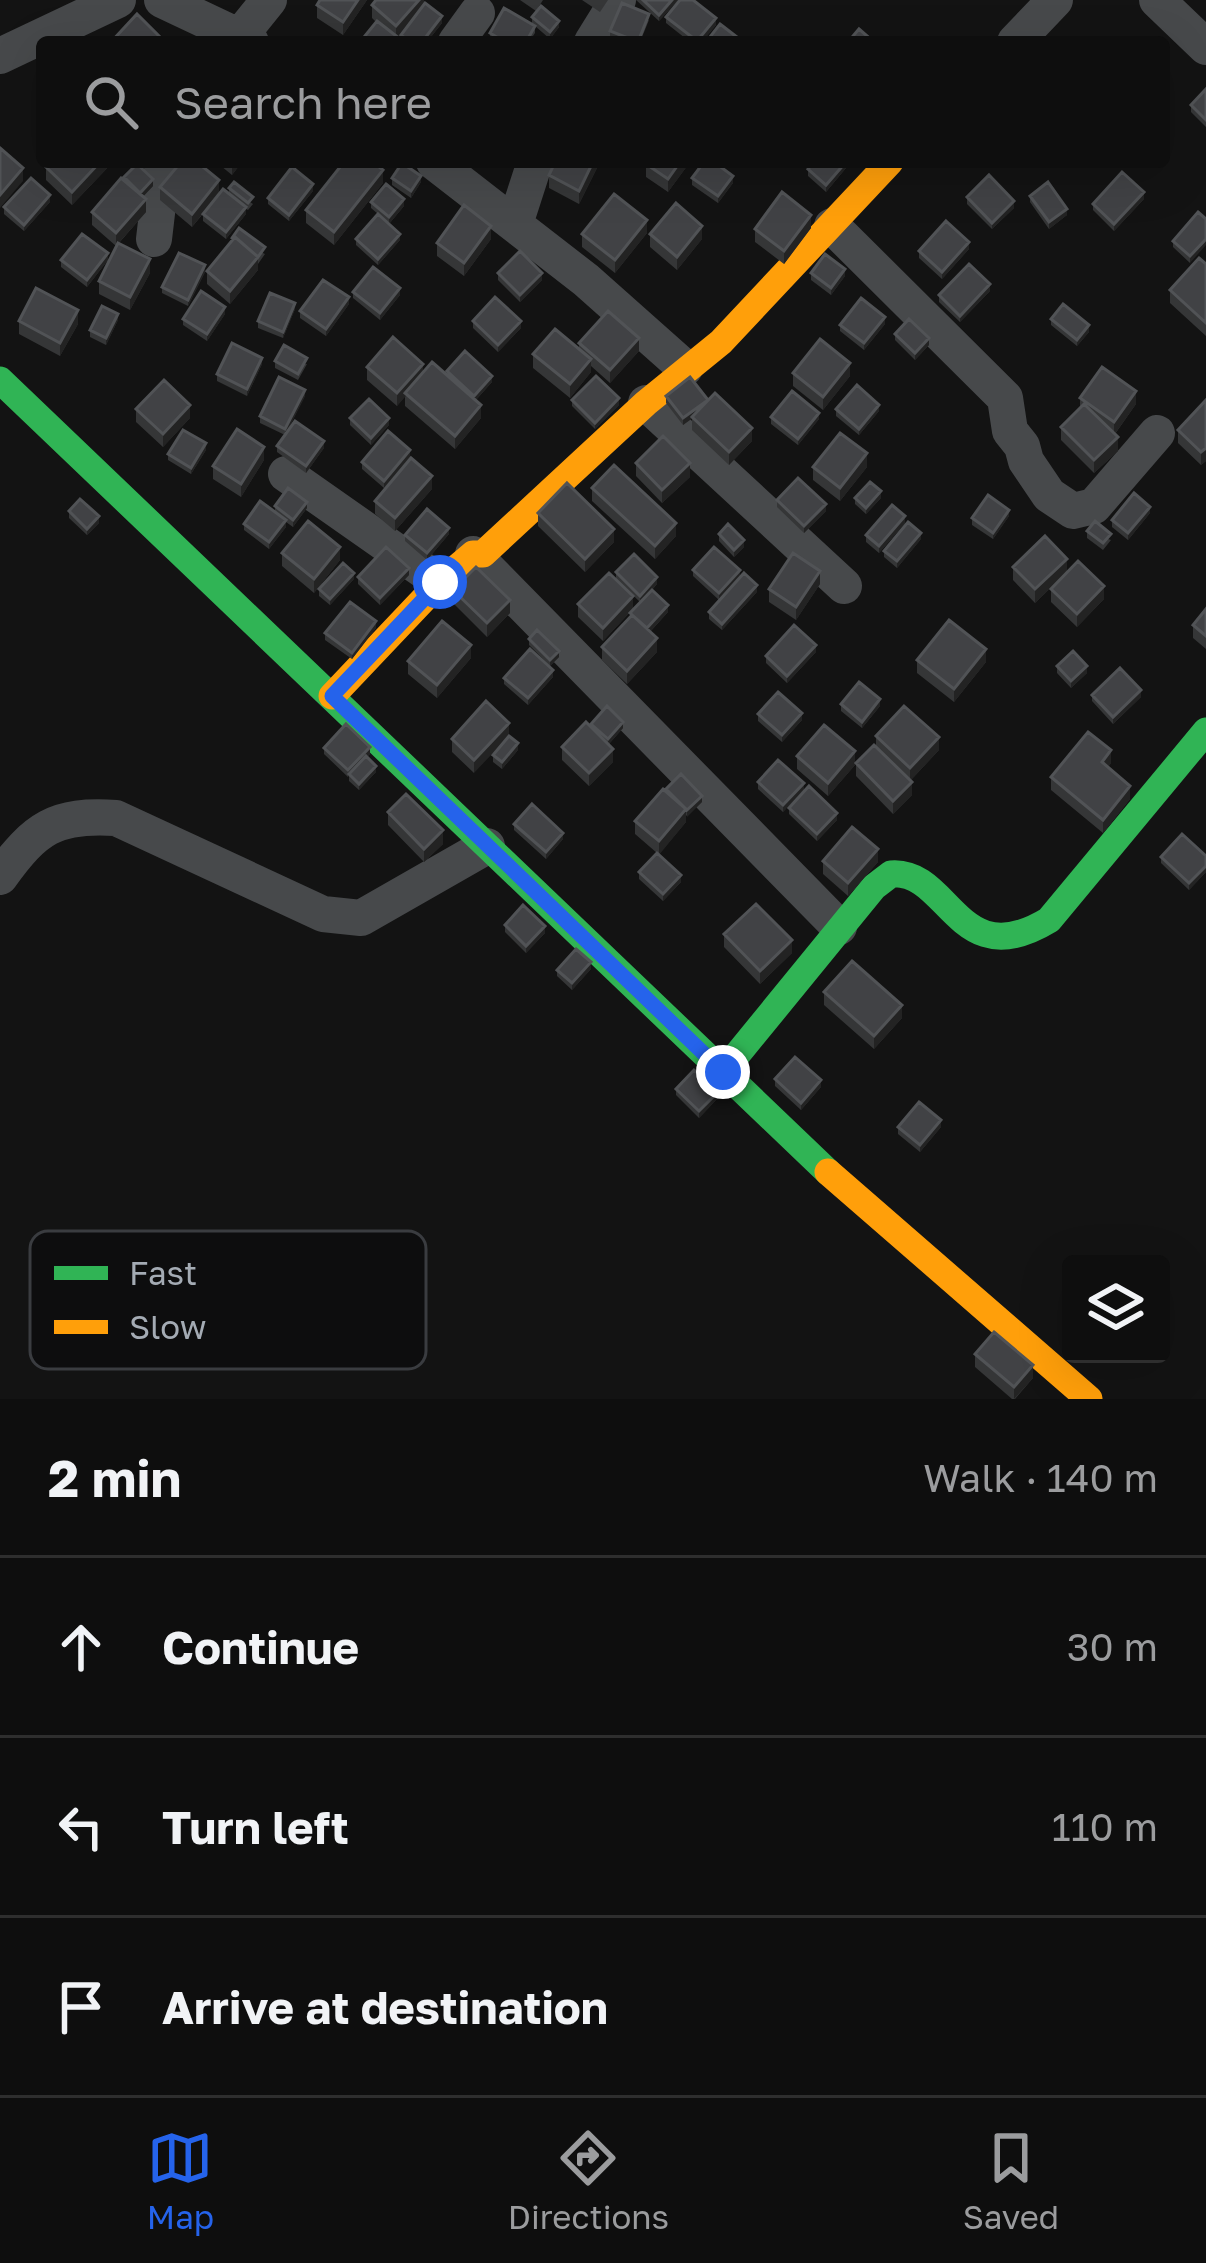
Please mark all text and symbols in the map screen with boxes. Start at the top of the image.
search box [36,36,1170,168]
icon: search [78,69,144,135]
text: Search here [174,75,432,129]
route start [413,555,467,609]
route end [696,1045,750,1099]
legend [30,1231,426,1369]
text: Fast [129,1253,197,1292]
map controls [1062,1255,1170,1363]
button: layers [1062,1255,1170,1363]
text: Slow [129,1307,207,1346]
text: 2 min [48,1447,181,1508]
text: Walk · 140 m [923,1454,1158,1501]
icon: ahead [48,1614,114,1680]
text: Continue [162,1620,359,1674]
text: 30 m [1067,1623,1158,1670]
icon: left [48,1794,114,1860]
text: Turn left [162,1800,349,1854]
text: 110 m [1052,1803,1158,1850]
icon: arrive [48,1974,114,2040]
text: Arrive at destination [162,1980,608,2034]
tab: Map [147,2125,214,2236]
tab: Directions [508,2125,669,2236]
tab: Saved [963,2125,1059,2236]

